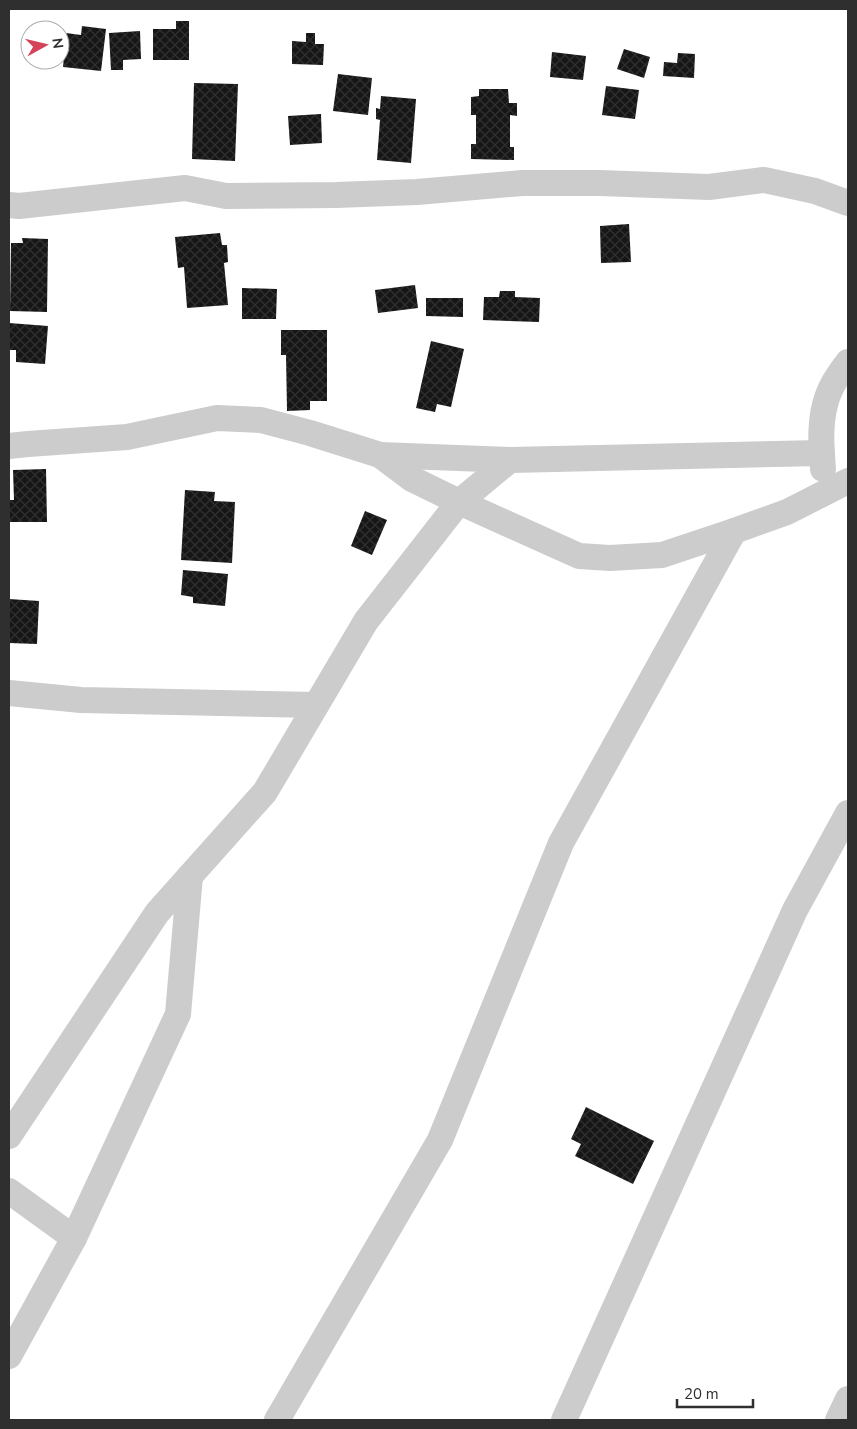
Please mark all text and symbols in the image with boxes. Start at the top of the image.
north arrow [20,20,70,70]
text: N [47,37,68,50]
scale bar [677,1376,753,1408]
text: 20 m [684,1384,719,1404]

